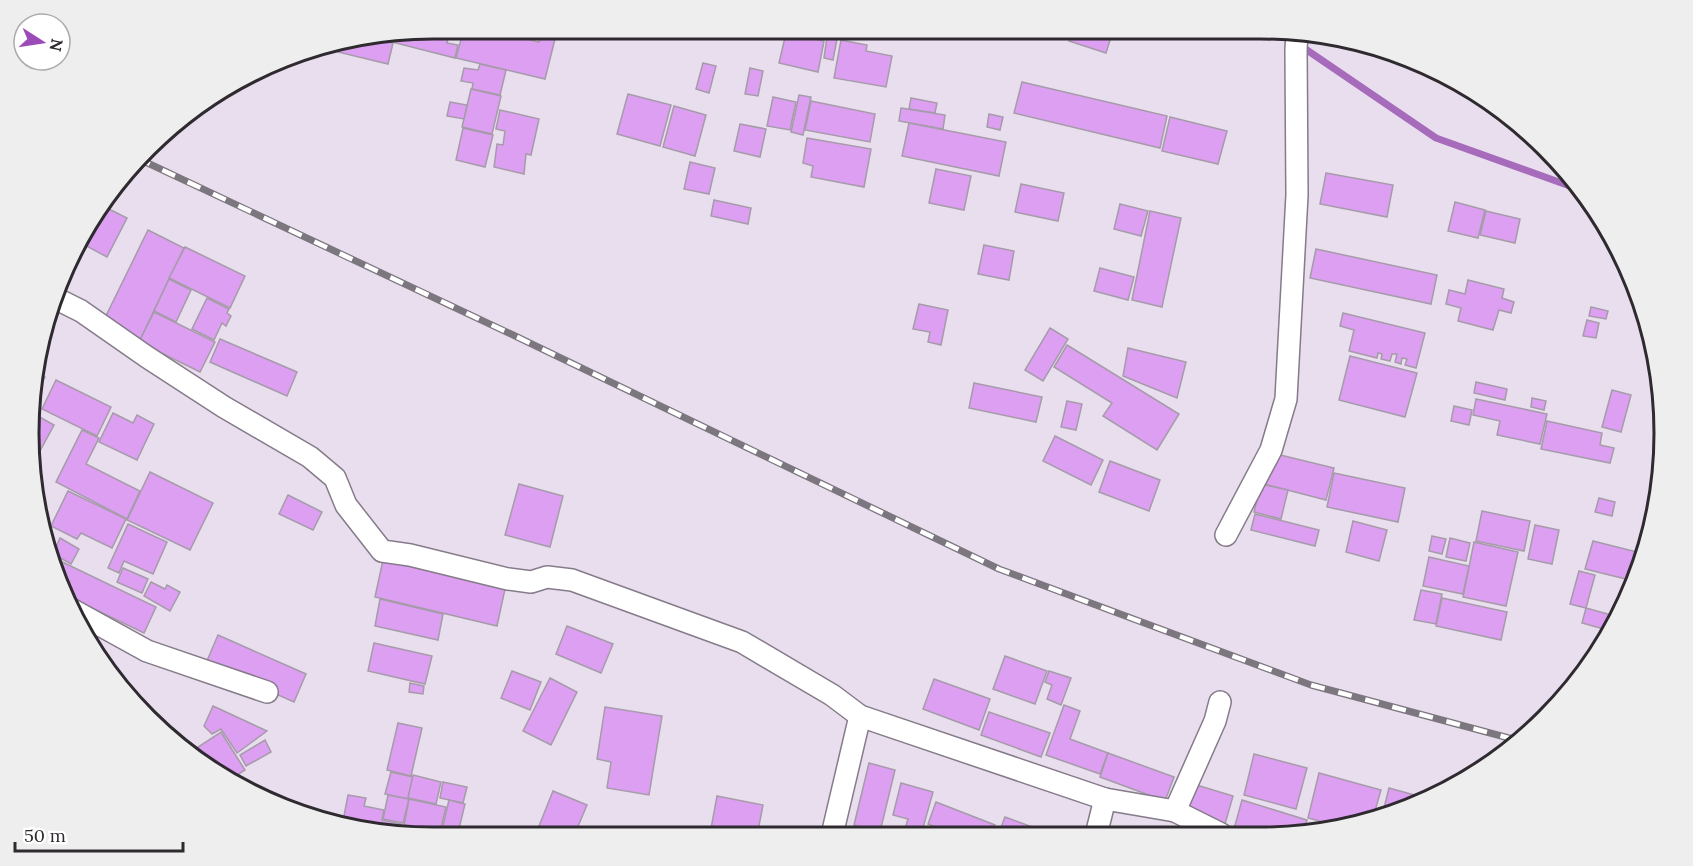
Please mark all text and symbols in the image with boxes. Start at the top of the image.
north arrow [12,12,72,72]
text: N [46,37,68,53]
scale bar [15,815,183,853]
text: 50 m [24,824,66,847]

